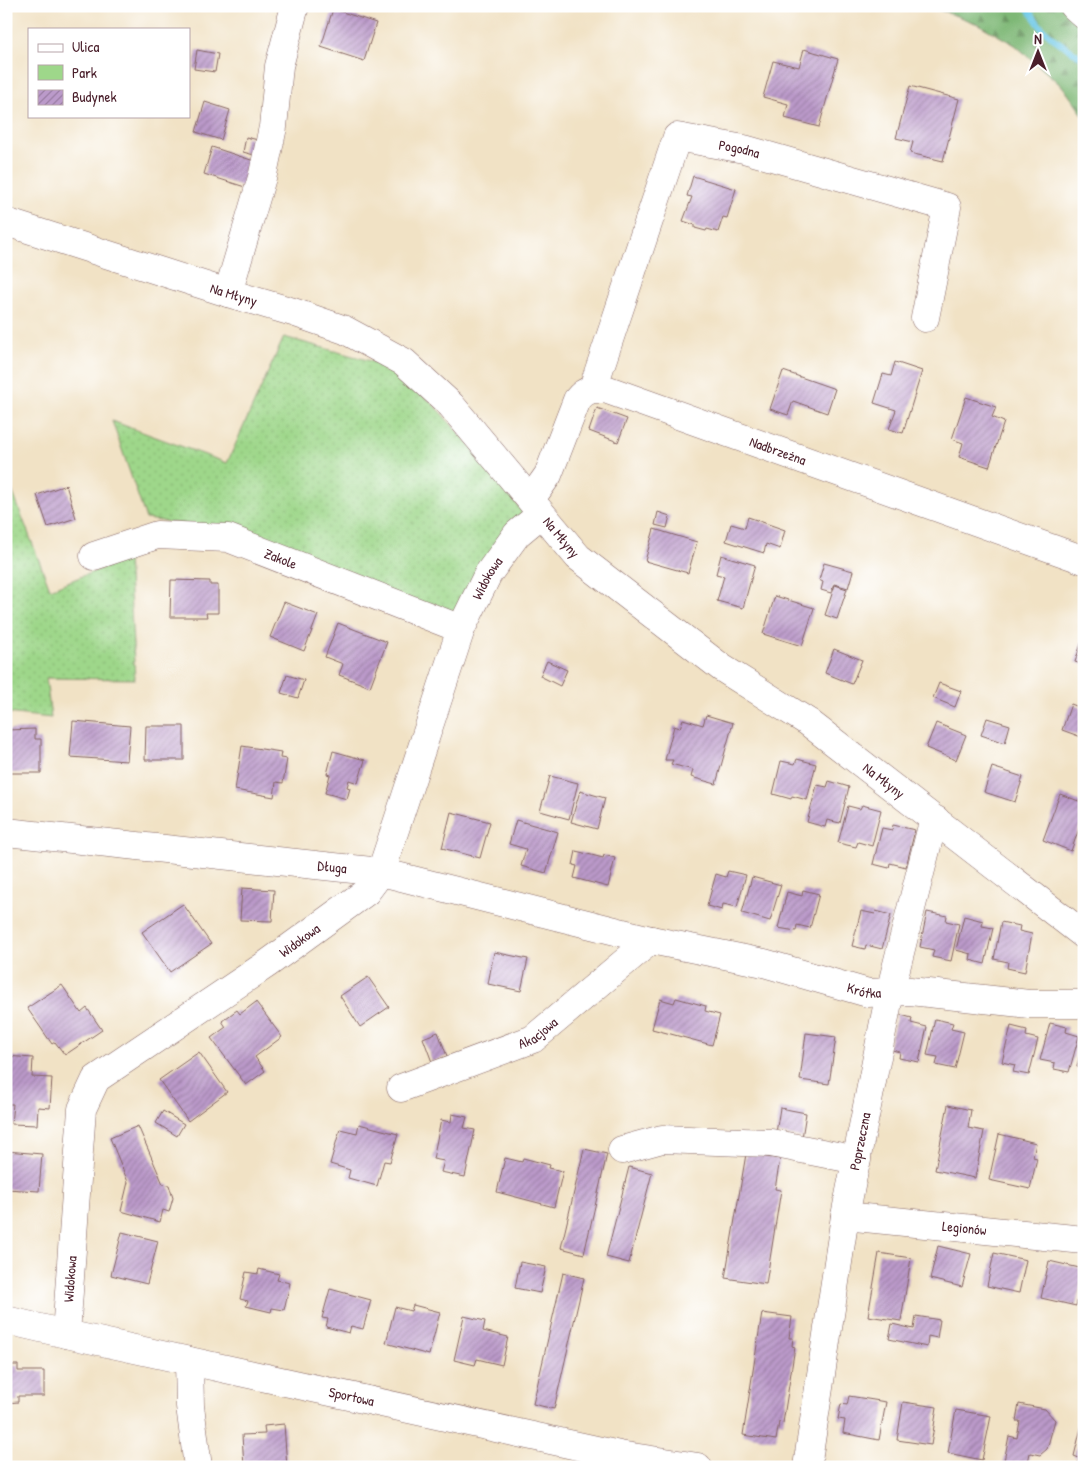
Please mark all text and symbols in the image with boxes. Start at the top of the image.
legend [28,28,190,118]
north arrow [1012,28,1062,78]
text: N [1034,29,1042,48]
text: Ulica [72,36,99,57]
text: Park [72,62,97,83]
text: Budynek [72,86,117,107]
street label: Pogodna [717,135,763,162]
street label: Na Młyny [208,278,260,311]
street label: Nadbrzeżna [747,431,810,469]
street label: Na Młyny [539,512,585,562]
street label: Zakole [262,543,300,573]
street label: Widokowa [467,552,507,603]
street label: Na Młyny [859,758,909,803]
street label: Długa [317,855,348,878]
street label: Widokowa [275,918,324,961]
street label: Krótka [845,977,882,1002]
street label: Akacjowa [515,1012,562,1053]
street label: Poprzeczna [844,1110,875,1172]
street label: Legionów [941,1216,988,1239]
street label: Widokowa [58,1255,81,1303]
street label: Sportowa [327,1382,377,1410]

